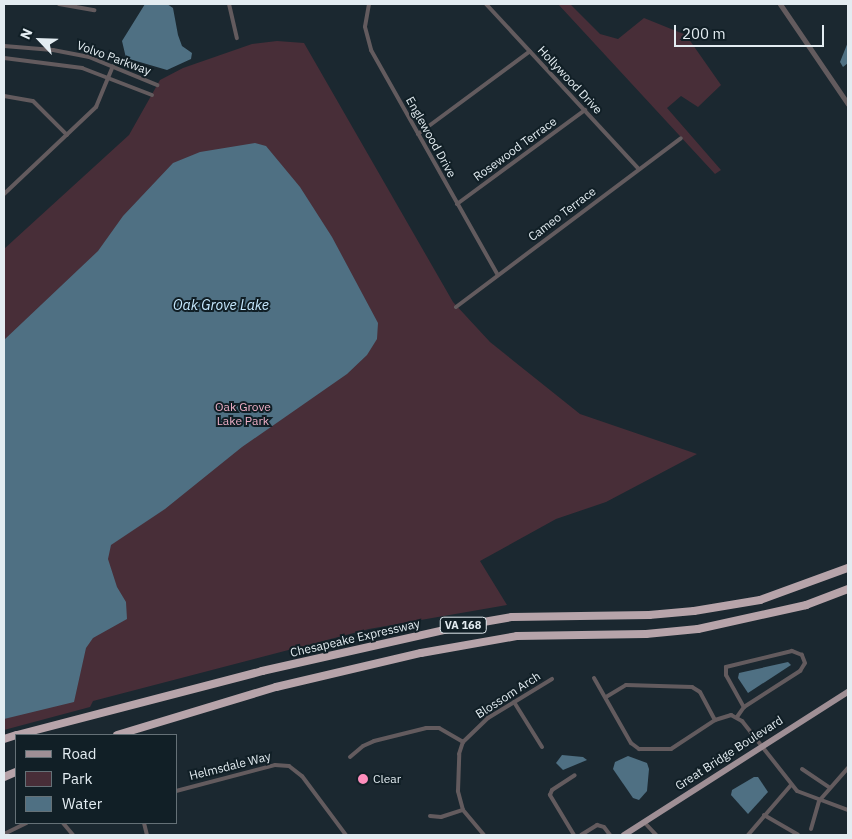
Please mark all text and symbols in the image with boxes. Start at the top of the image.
north arrow [15,15,65,65]
scale bar [677,15,827,47]
text: 200 m [682,24,726,43]
text: N [16,26,37,42]
street label: Volvo Parkway [75,38,153,78]
street label: Hollywood Drive [535,43,605,117]
street label: Englewood Drive [403,94,459,180]
street label: Rosewood Terrace [471,114,559,184]
street label: Cameo Terrace [525,184,599,244]
water label: Oak Grove Lake [173,297,269,313]
park label: Oak Grove Lake Park [215,400,271,428]
street label: Chesapeake Expressway [289,616,421,660]
road number: VA 168 [439,616,487,634]
street label: Blossom Arch [473,669,543,721]
street label: Great Bridge Boulevard [673,713,785,793]
legend [15,734,178,824]
text: Road [62,744,97,763]
street label: Helmsdale Way [188,749,272,783]
text: Park [62,769,92,788]
place label: Clear [373,772,401,786]
marker: Clear [357,773,369,785]
text: Water [62,794,102,813]

